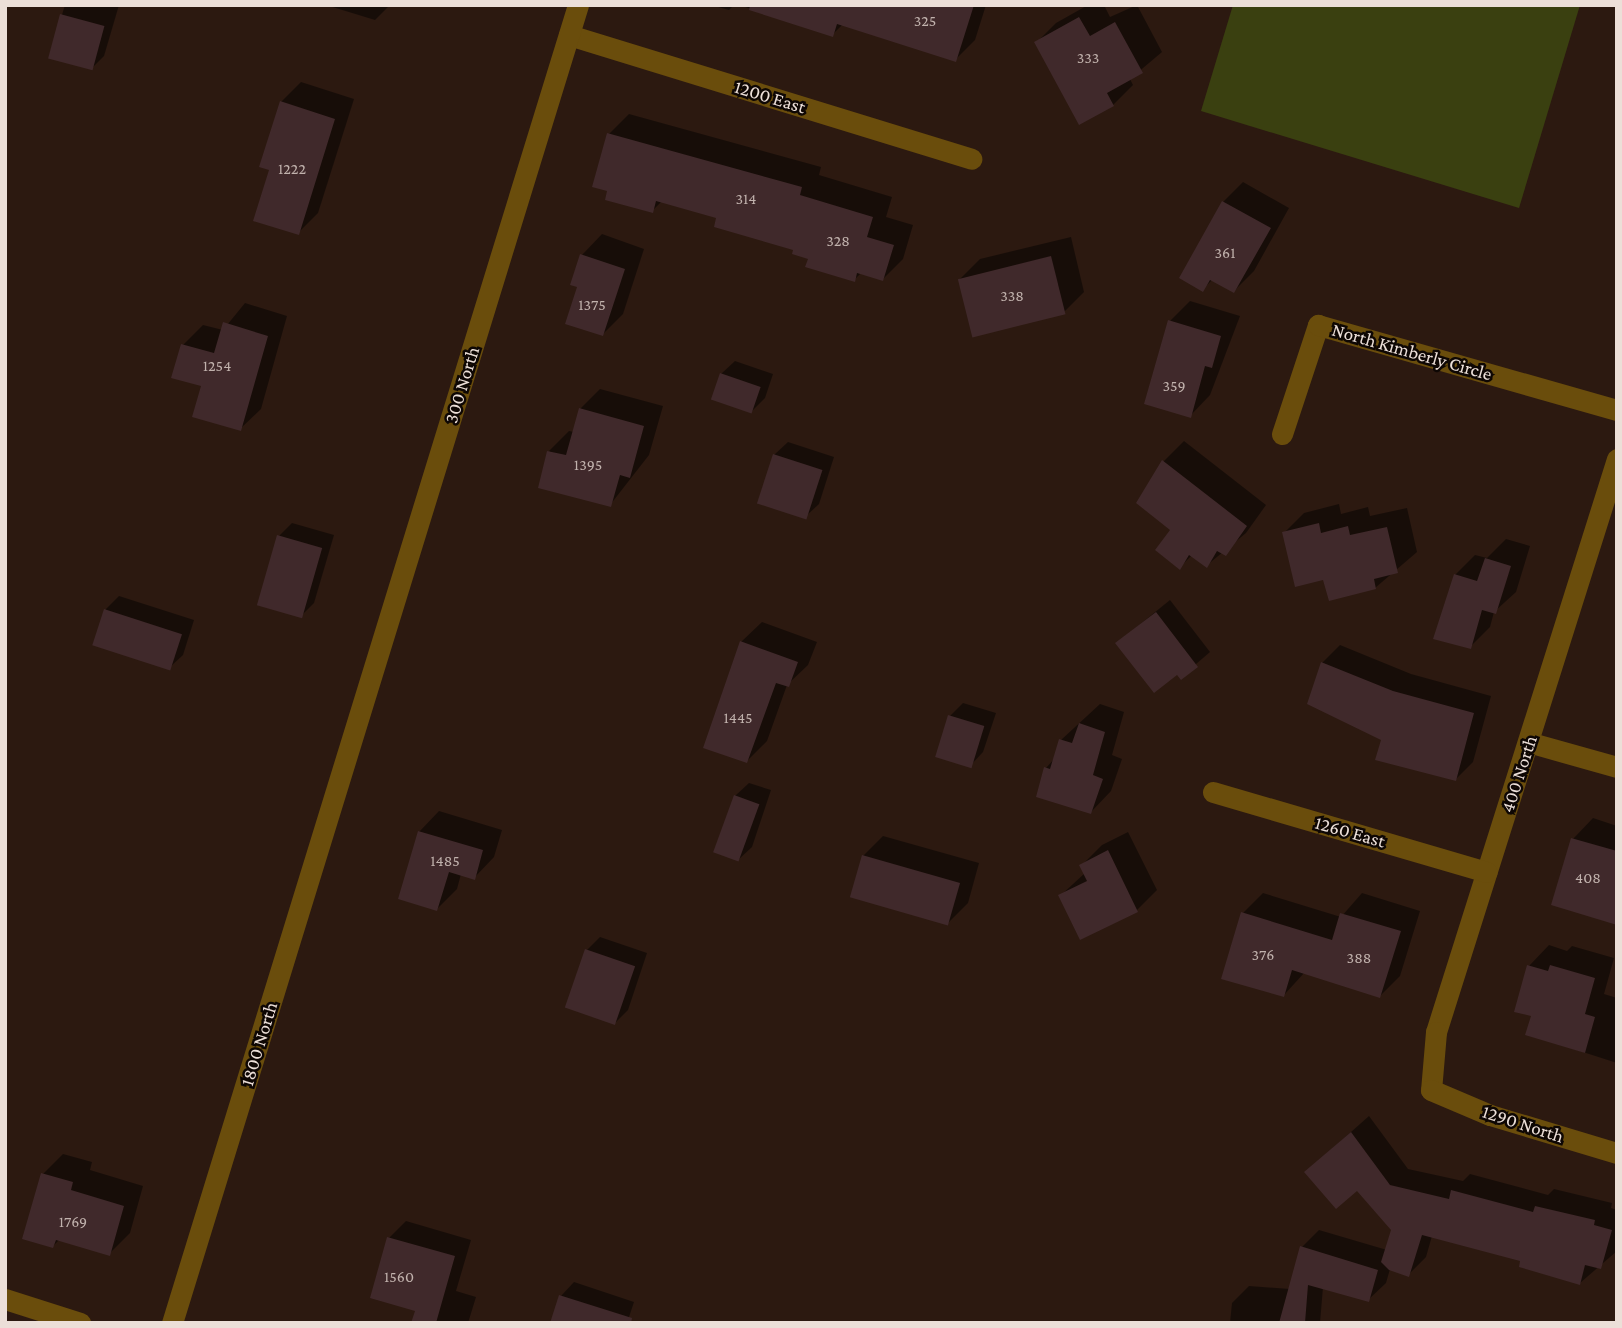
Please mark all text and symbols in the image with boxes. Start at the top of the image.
house number: 325 [914,11,936,31]
house number: 333 [1077,48,1099,68]
street label: 1200 East [732,75,808,119]
house number: 1222 [278,159,306,179]
house number: 314 [735,189,757,209]
house number: 328 [826,231,850,251]
house number: 361 [1214,243,1236,263]
house number: 338 [1000,286,1024,306]
house number: 1375 [578,295,606,315]
street label: North Kimberly Circle [1329,318,1495,386]
street label: 300 North [440,344,484,426]
house number: 1254 [203,356,231,376]
house number: 359 [1162,376,1186,396]
house number: 1395 [574,455,602,475]
house number: 1445 [723,708,753,728]
street label: 400 North [1496,733,1542,815]
street label: 1260 East [1312,811,1388,853]
house number: 1485 [430,851,460,871]
house number: 408 [1575,868,1601,888]
house number: 376 [1252,945,1274,965]
house number: 388 [1347,948,1371,968]
street label: 1800 North [235,999,283,1089]
street label: 1290 North [1479,1100,1567,1148]
house number: 1769 [59,1212,87,1232]
house number: 1560 [384,1267,414,1287]

